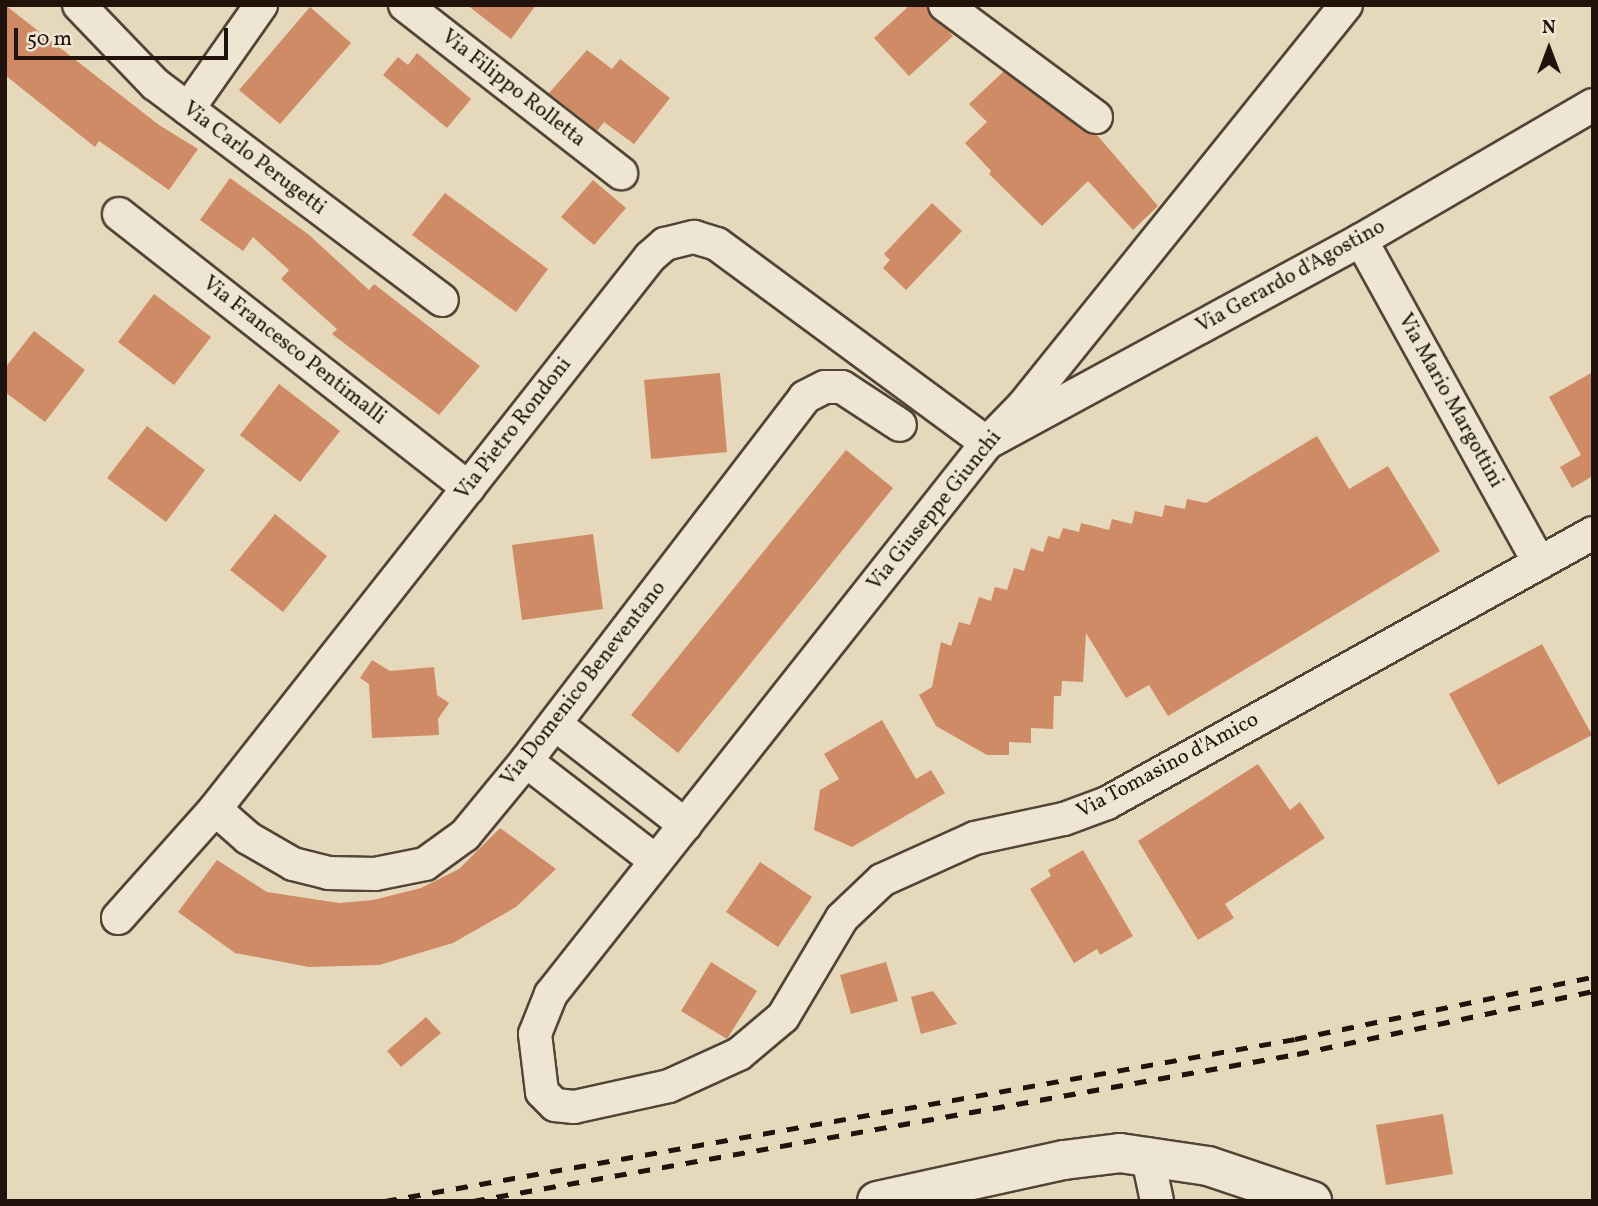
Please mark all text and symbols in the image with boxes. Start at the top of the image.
scale bar [18,14,231,58]
north arrow [1514,14,1584,84]
text: N [1542,15,1556,41]
text: 50 m [27,25,72,54]
street label: Via Filippo Rolletta [436,25,590,153]
street label: Via Carlo Perugetti [177,97,331,221]
street label: Via Gerardo d'Agostino [1192,215,1390,339]
street label: Via Francesco Pentimalli [197,271,391,431]
street label: Via Mario Margottini [1392,310,1508,492]
street label: Via Pietro Rondoni [451,353,577,505]
street label: Via Giuseppe Giunchi [863,426,1007,596]
street label: Via Domenico Beneventano [496,576,672,792]
street label: Via Tomasino d'Amico [1073,707,1263,825]

